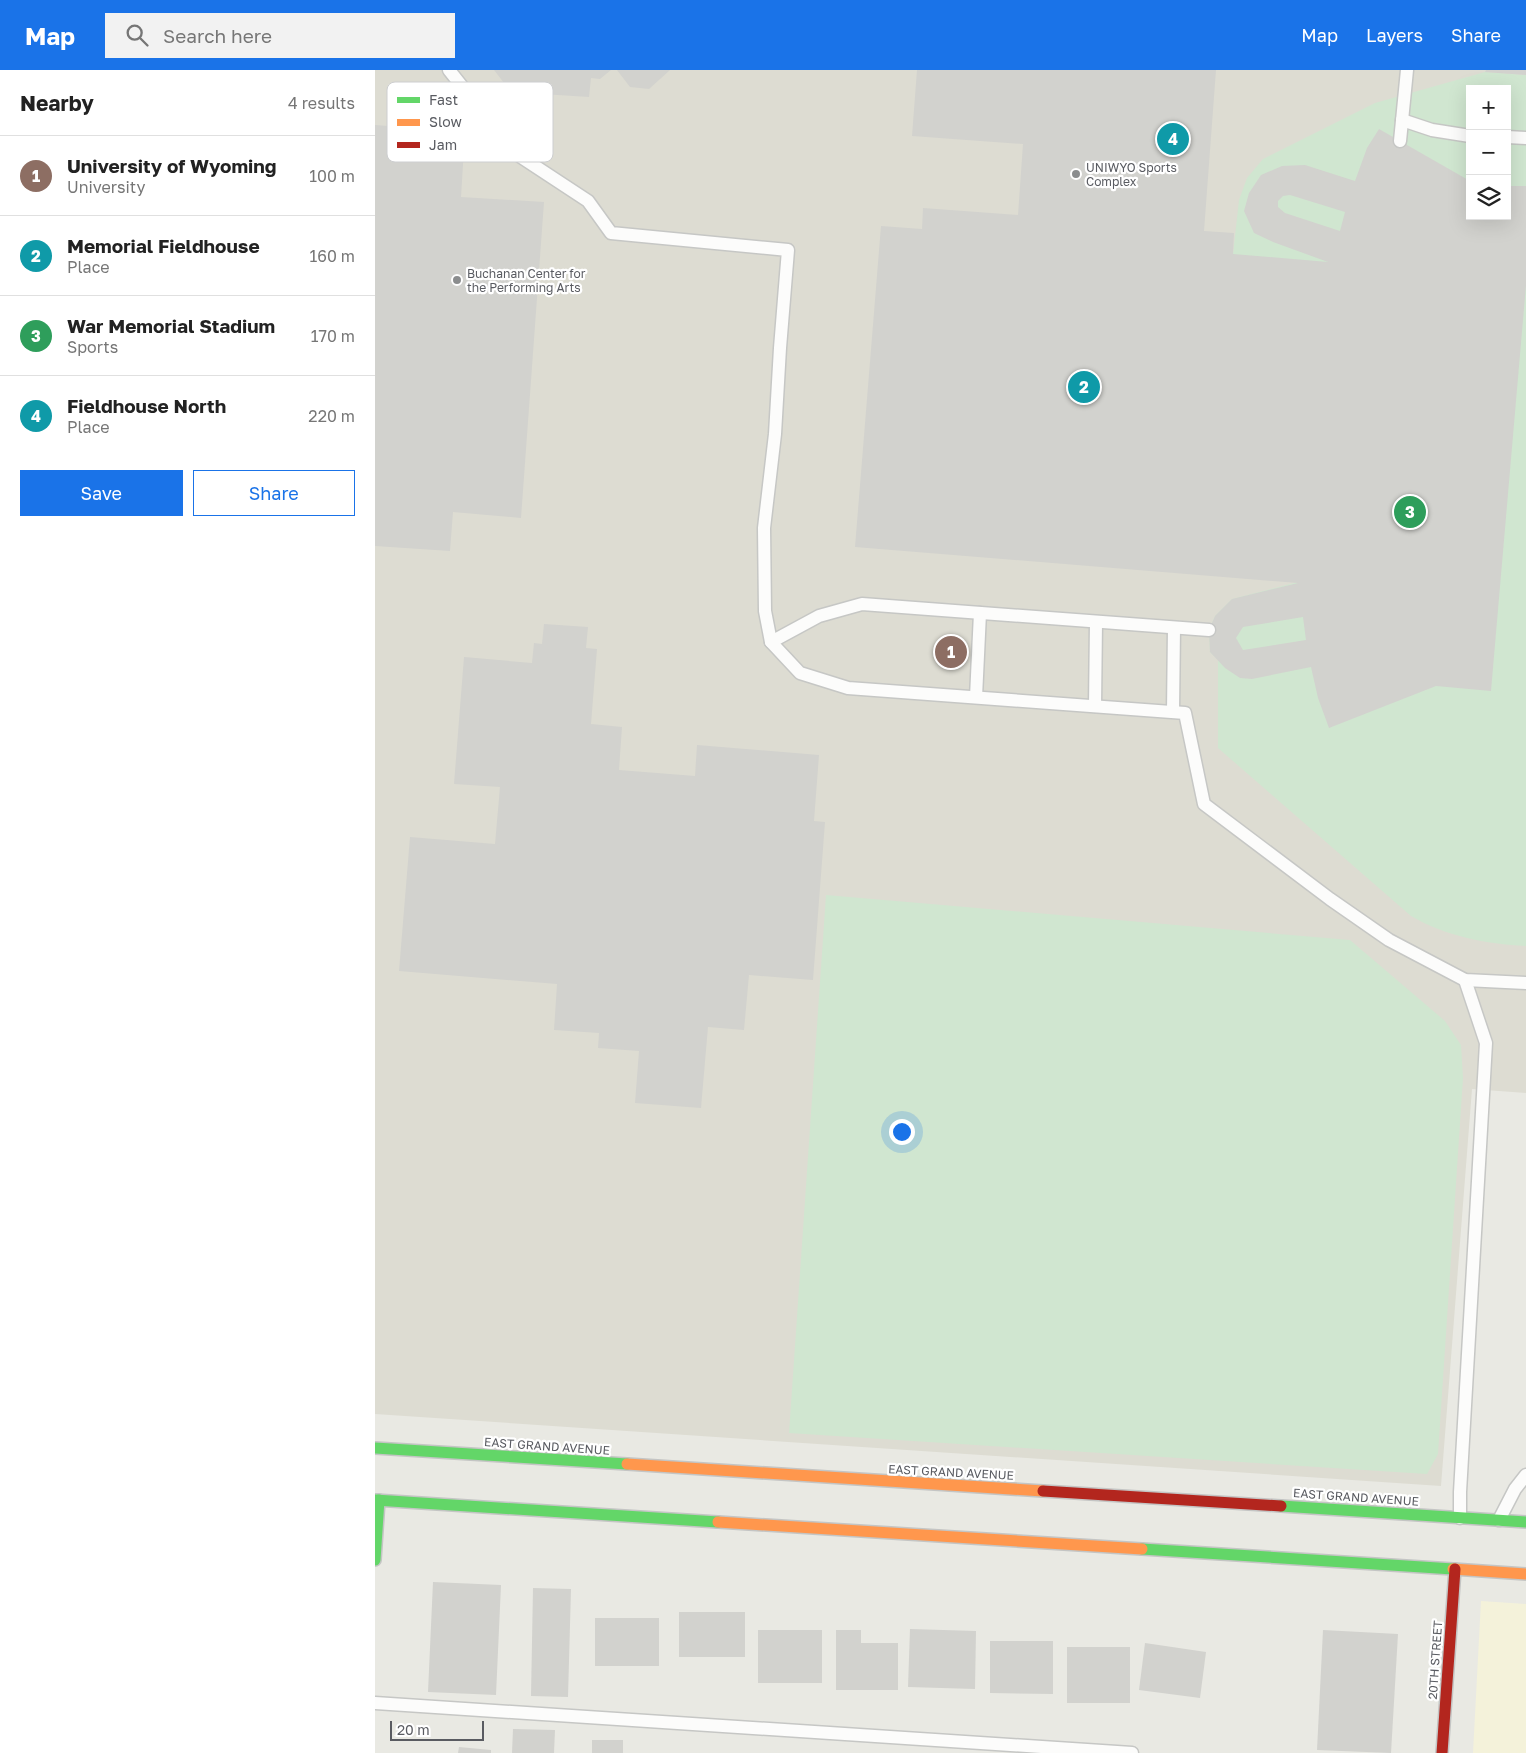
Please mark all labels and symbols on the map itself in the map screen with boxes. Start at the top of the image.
legend [387,82,553,162]
text: Fast [429,91,458,108]
text: Slow [429,113,462,130]
pin: 4 [1157,120,1189,158]
text: Jam [429,136,457,153]
place label: UNIWYO Sports Complex [1086,160,1177,189]
marker: UNIWYO Sports Complex [1070,168,1082,180]
place label: Buchanan Center for the Performing Arts [467,266,586,295]
marker: Buchanan Center for the Performing Arts [451,274,463,286]
pin: 2 [1068,368,1100,406]
pin: 3 [1394,493,1426,531]
pin: 1 [935,633,967,671]
your location [889,1119,915,1145]
street label: EAST GRAND AVENUE [484,1434,610,1458]
street label: EAST GRAND AVENUE [888,1461,1014,1483]
street label: EAST GRAND AVENUE [1293,1485,1419,1509]
street label: 20TH STREET [1425,1619,1445,1700]
scale bar [390,1718,484,1741]

